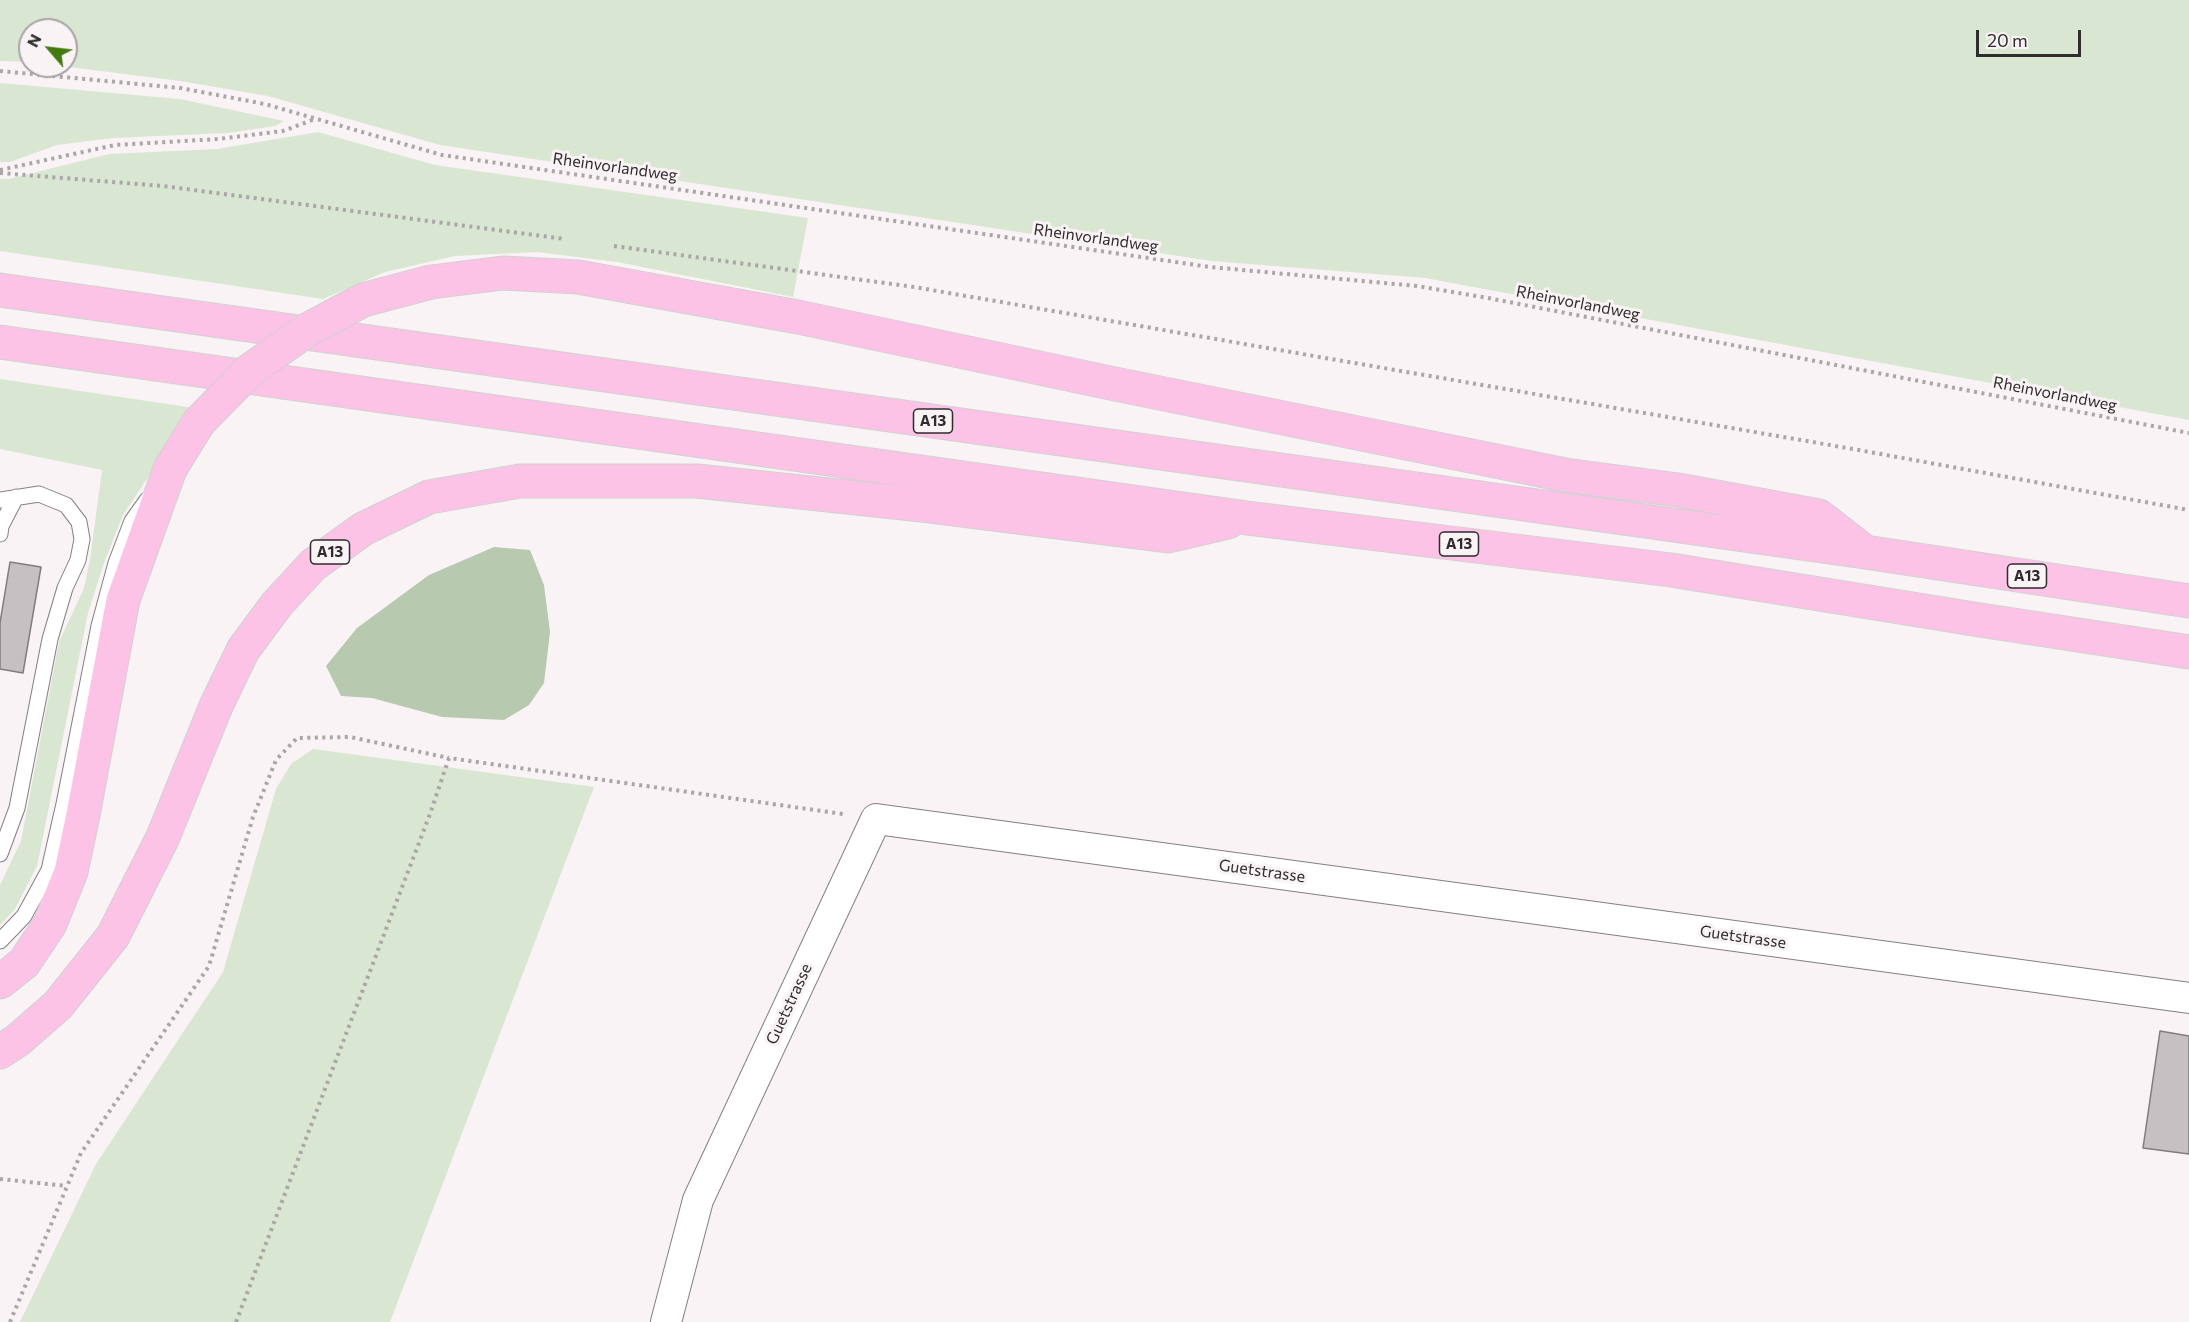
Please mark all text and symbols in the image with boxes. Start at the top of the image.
north arrow [18,18,78,78]
scale bar [1979,18,2084,56]
text: 20 m [1987,29,2028,51]
text: N [22,30,45,50]
street label: Rheinvorlandweg [551,149,679,185]
street label: Rheinvorlandweg [1032,220,1160,256]
street label: Rheinvorlandweg [1514,282,1642,324]
street label: Rheinvorlandweg [1991,373,2119,415]
road number: A13 [914,409,952,433]
road number: A13 [1440,532,1478,556]
road number: A13 [310,540,350,564]
road number: A13 [2008,564,2046,588]
street label: Guetstrasse [1218,855,1306,887]
street label: Guetstrasse [1699,921,1787,953]
street label: Guetstrasse [762,961,816,1047]

